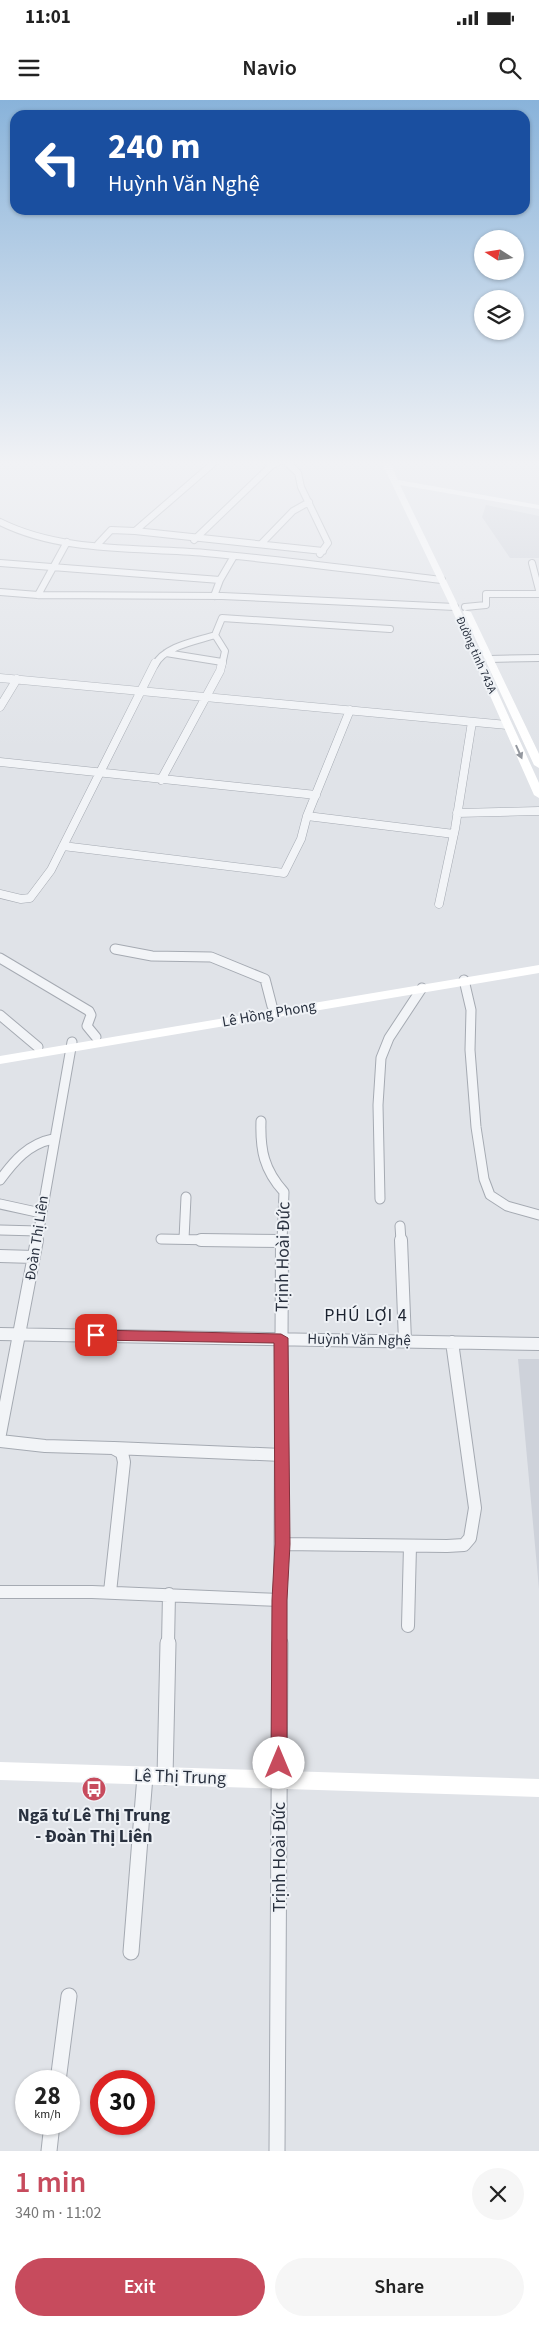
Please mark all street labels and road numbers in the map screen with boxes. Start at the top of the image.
street label: Đường tỉnh 743A [451,614,501,697]
street label: Lê Hồng Phong [221,995,318,1033]
street label: Đoàn Thị Liên [20,1194,54,1282]
street label: Trịnh Hoài Đức [270,1202,296,1312]
street label: Huỳnh Văn Nghệ [307,1329,411,1351]
street label: Lê Thị Trung [133,1763,227,1791]
street label: Trịnh Hoài Đức [267,1802,292,1912]

